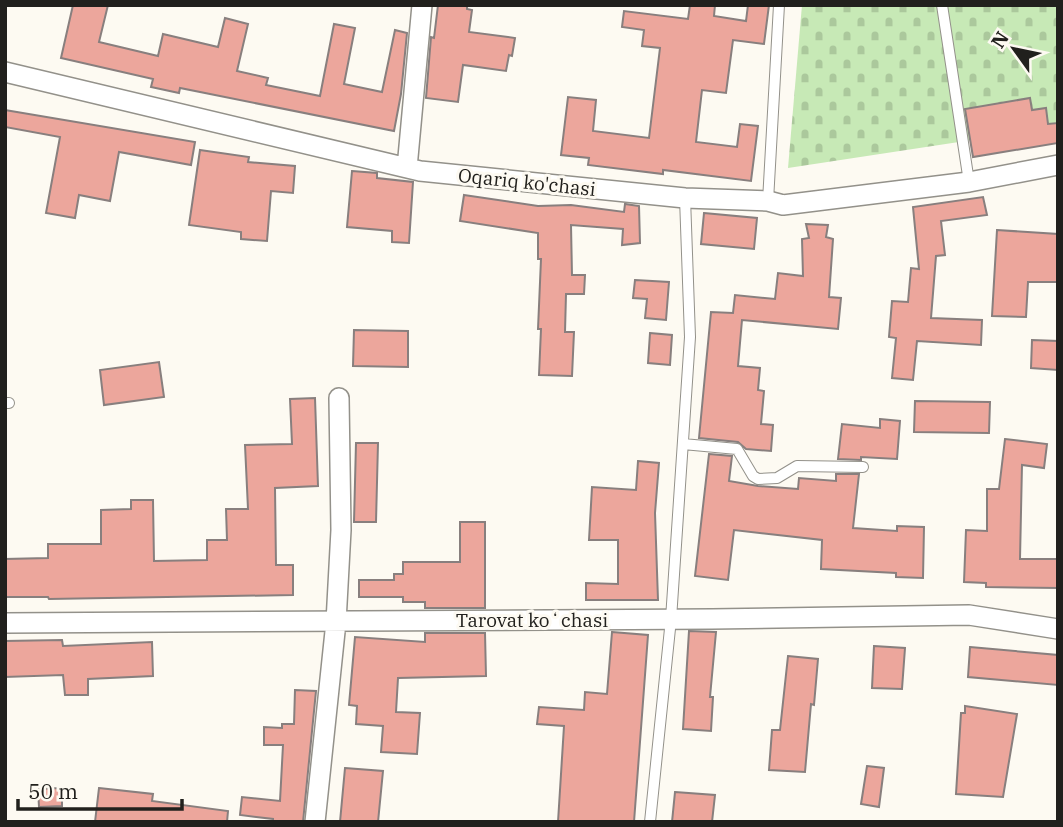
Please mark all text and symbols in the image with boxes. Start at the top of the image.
north arrow [979,14,1049,84]
text: N [986,27,1014,53]
street label: Oqariq ko'chasi [457,163,597,201]
street label: Tarovat koʻchasi [456,608,608,632]
scale bar [18,768,182,812]
text: 50 m [28,777,78,805]

